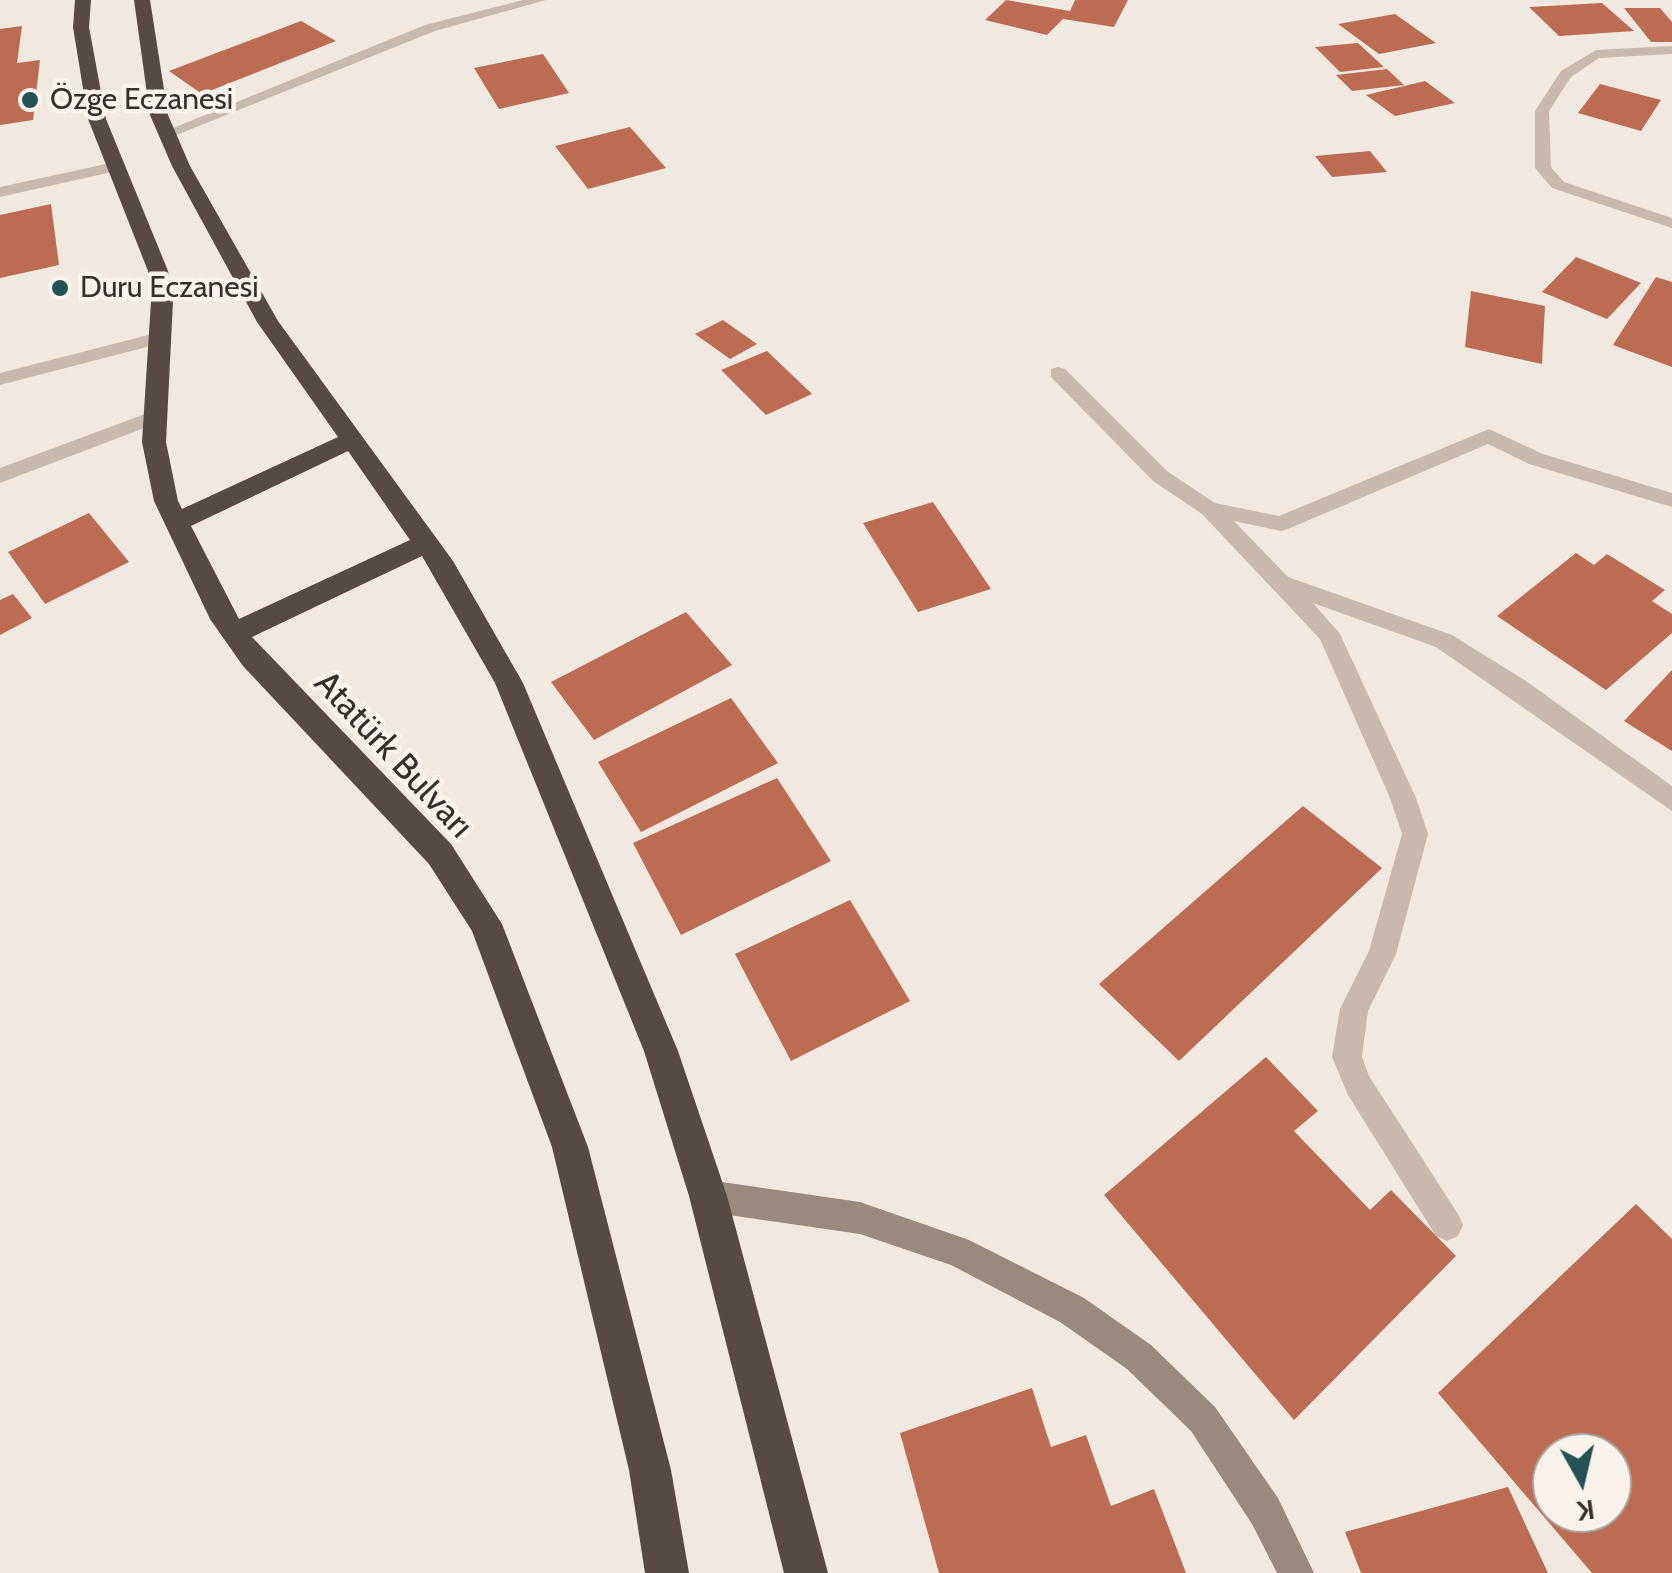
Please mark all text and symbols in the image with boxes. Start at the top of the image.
place label: Özge Eczanesi [50,82,233,118]
marker: Özge Eczanesi [19,89,41,111]
place label: Duru Eczanesi [80,270,258,306]
marker: Duru Eczanesi [49,277,71,299]
street label: Atatürk Bulvarı [305,663,481,847]
north arrow [1532,1433,1632,1533]
text: K [1575,1493,1597,1529]

